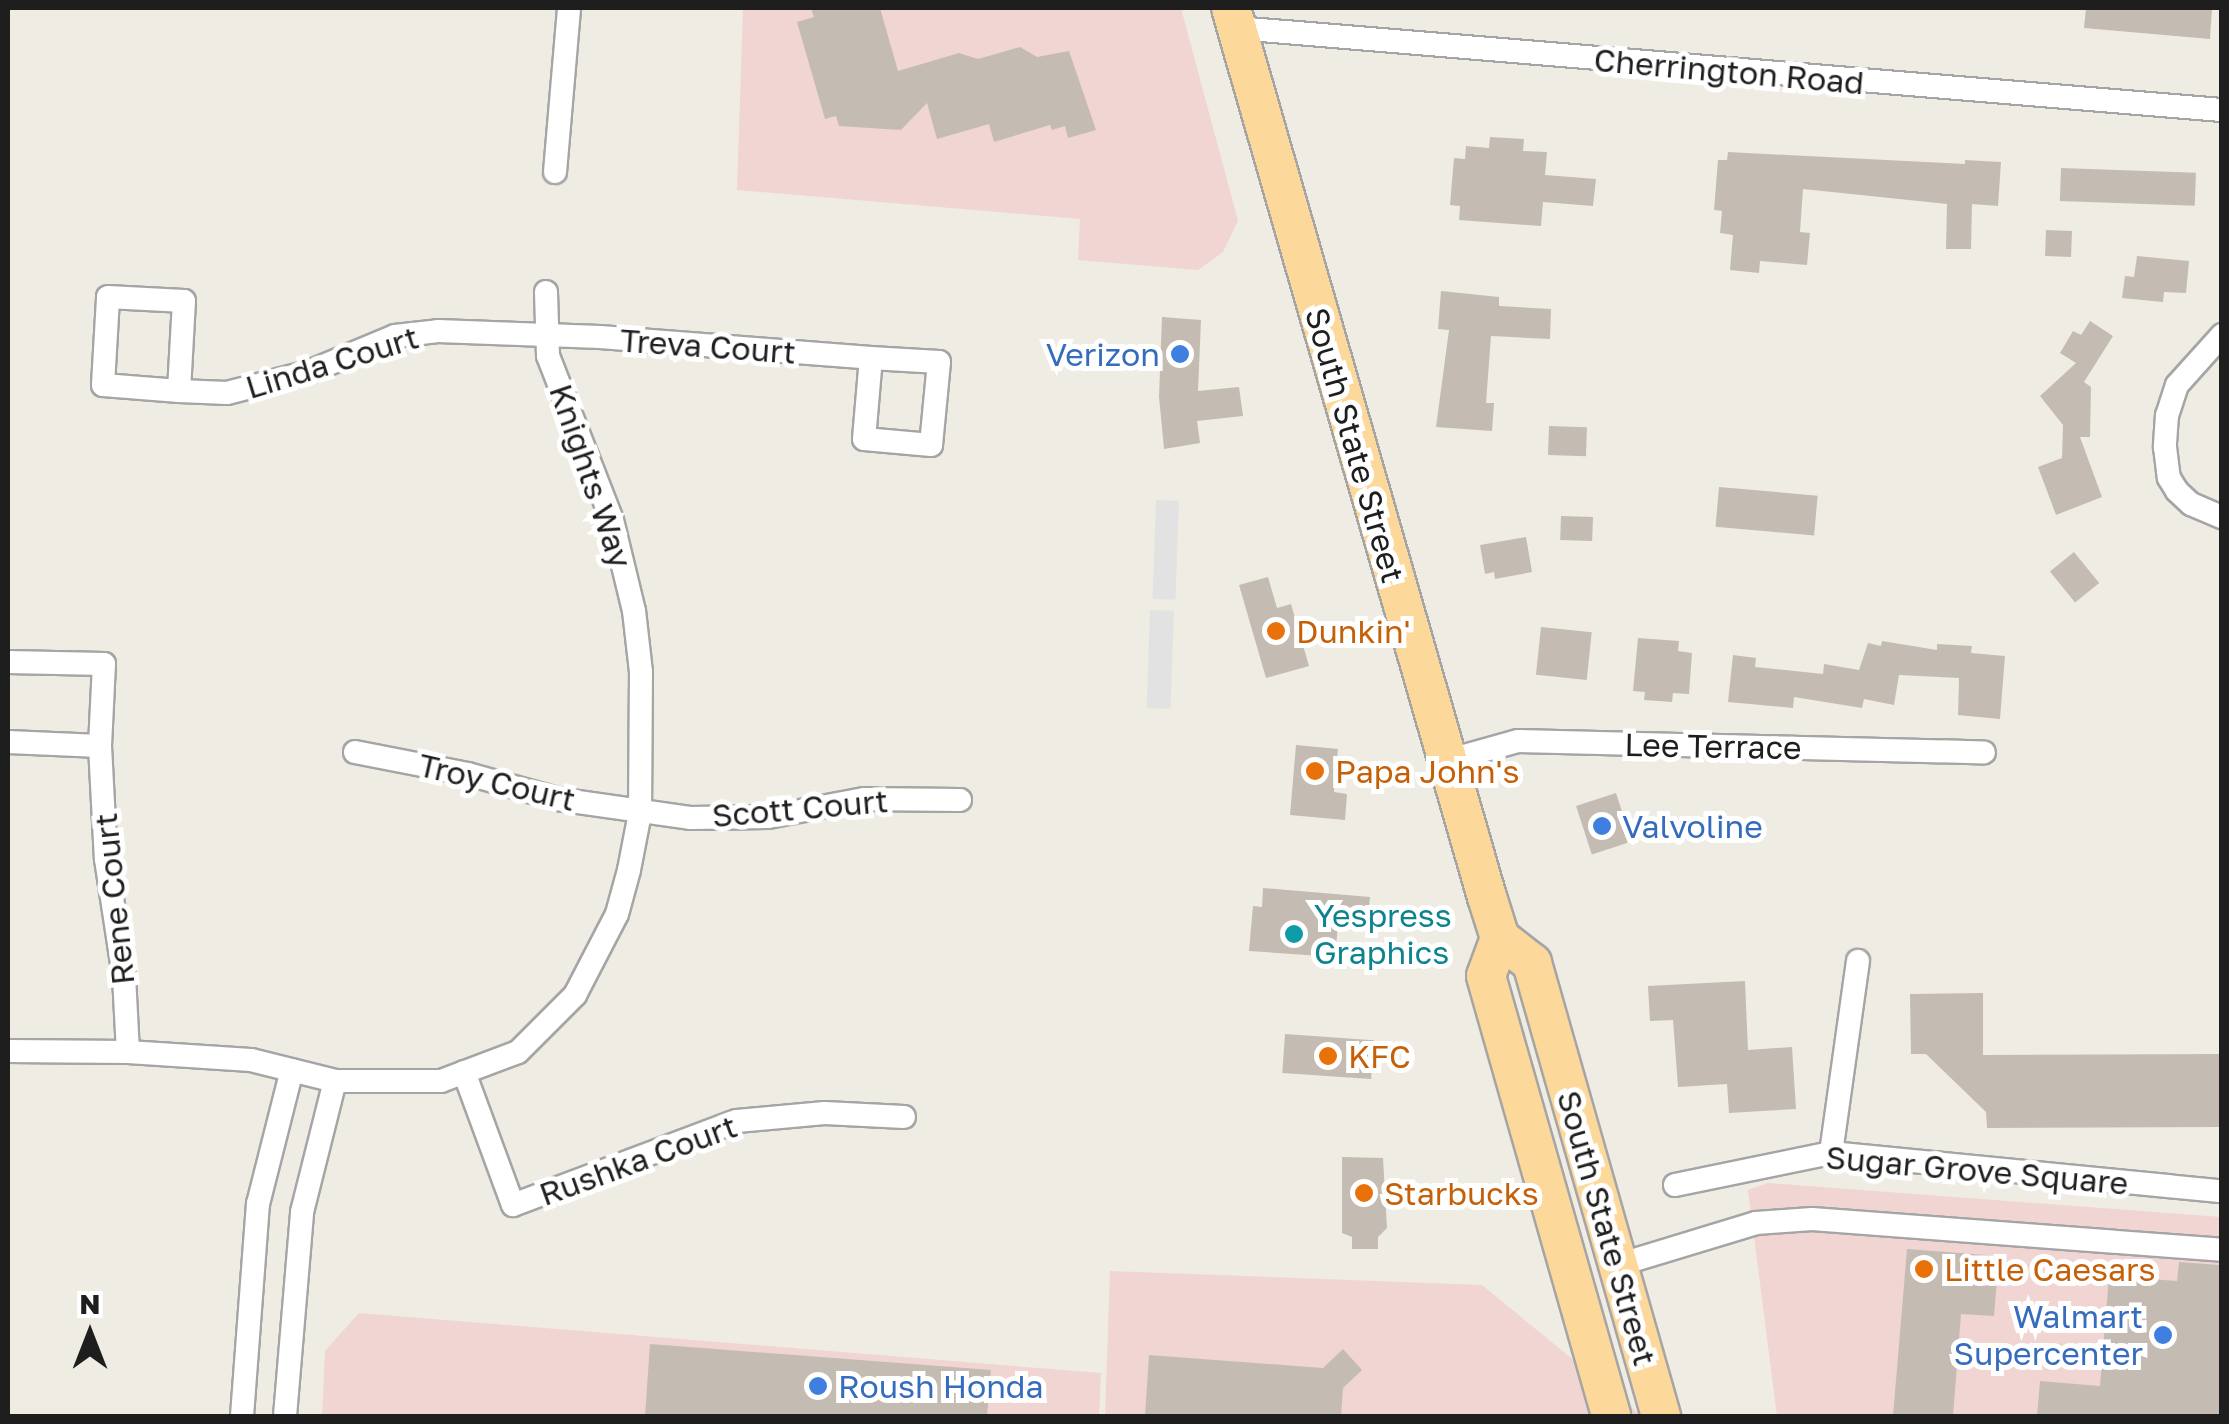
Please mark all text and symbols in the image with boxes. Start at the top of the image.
street label: Cherrington Road [1592,40,1866,102]
street label: South State Street [1297,303,1413,587]
street label: Linda Court [241,318,423,406]
street label: Treva Court [619,321,797,371]
place label: Verizon [1046,335,1160,373]
marker: Verizon [1169,343,1191,365]
street label: Knights Way [542,379,640,573]
place label: Dunkin' [1296,612,1410,650]
marker: Dunkin' [1265,620,1287,642]
street label: Lee Terrace [1624,725,1802,767]
street label: Troy Court [415,745,579,819]
place label: Papa John's [1335,752,1519,790]
marker: Papa John's [1304,760,1326,782]
street label: Scott Court [710,781,890,835]
place label: Valvoline [1622,807,1763,845]
street label: Rene Court [86,811,142,987]
marker: Valvoline [1591,815,1613,837]
place label: Yespress Graphics [1314,897,1452,972]
marker: Yespress Graphics [1283,923,1305,945]
place label: KFC [1348,1037,1411,1075]
marker: KFC [1317,1045,1339,1067]
street label: South State Street [1549,1086,1665,1370]
street label: Rushka Court [534,1107,742,1213]
street label: Sugar Grove Square [1824,1138,2130,1202]
place label: Starbucks [1384,1174,1539,1212]
marker: Starbucks [1353,1182,1375,1204]
place label: Little Caesars [1944,1250,2155,1288]
marker: Little Caesars [1913,1258,1935,1280]
north arrow [40,1284,140,1384]
text: N [79,1287,101,1320]
place label: Walmart Supercenter [1954,1298,2143,1373]
marker: Walmart Supercenter [2152,1324,2174,1346]
place label: Roush Honda [838,1367,1044,1405]
marker: Roush Honda [807,1375,829,1397]

